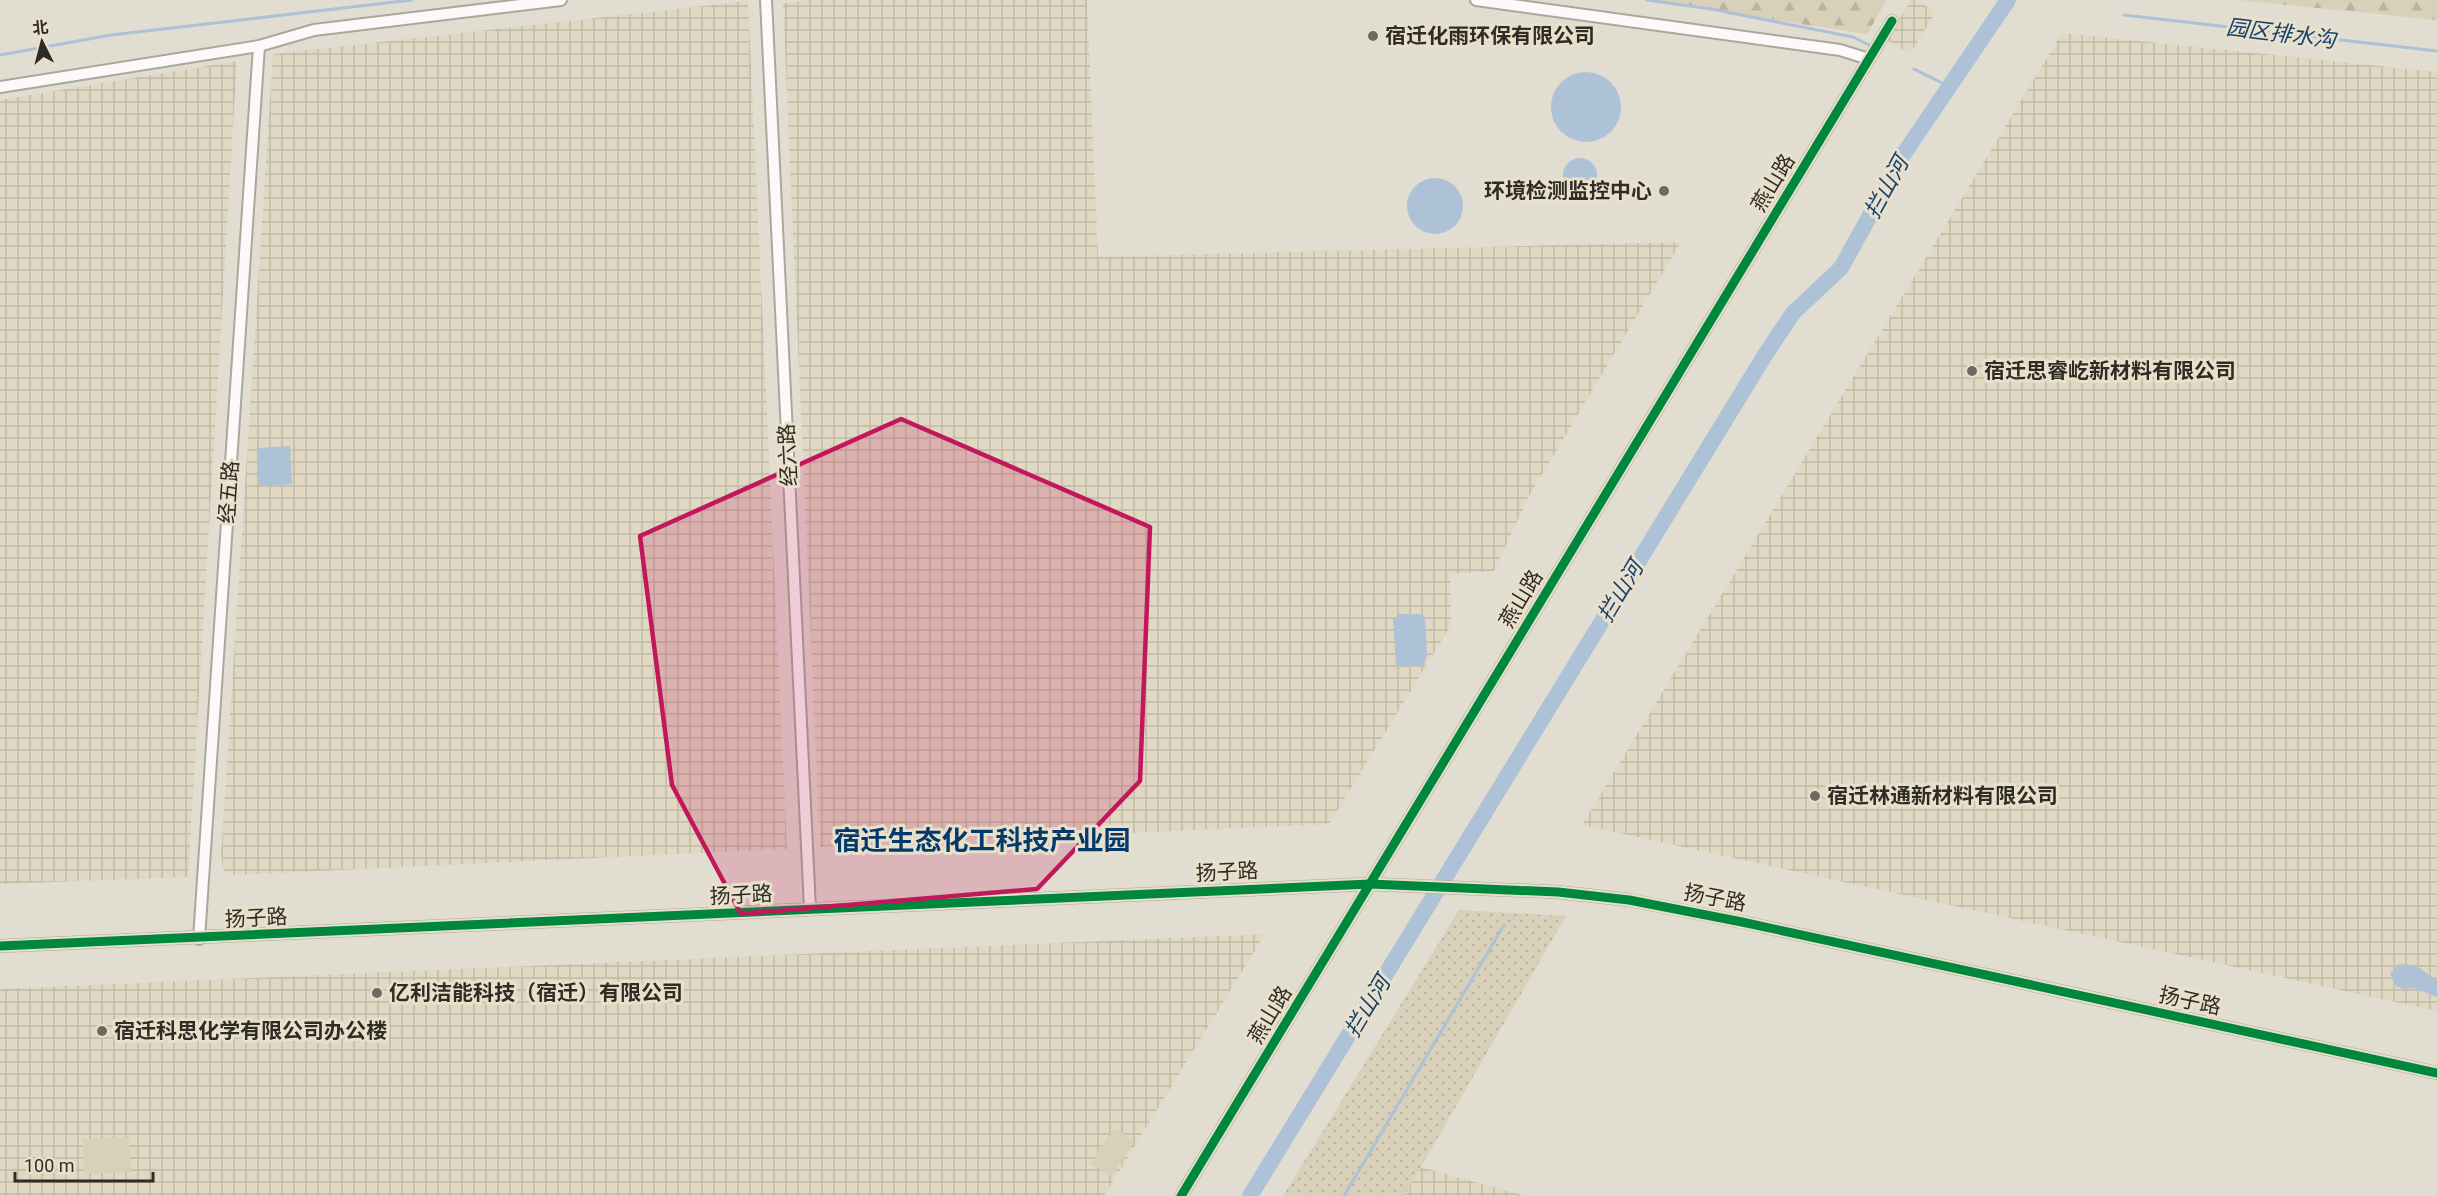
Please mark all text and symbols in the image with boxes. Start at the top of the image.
north arrow [12,12,72,72]
water label: 园区排水沟 [2225,14,2339,53]
text: 北 [32,17,49,38]
place label: 宿迁化雨环保有限公司 [1385,24,1595,48]
marker: 宿迁化雨环保有限公司 [1366,29,1380,43]
water label: 拦山河 [1860,149,1915,222]
street label: 燕山路 [1746,150,1800,216]
place label: 环境检测监控中心 [1484,179,1652,203]
marker: 环境检测监控中心 [1657,184,1671,198]
place label: 宿迁思睿屹新材料有限公司 [1984,359,2236,383]
marker: 宿迁思睿屹新材料有限公司 [1965,364,1979,378]
street label: 经六路 [774,423,802,487]
street label: 经五路 [215,460,243,524]
water label: 拦山河 [1593,553,1650,626]
street label: 燕山路 [1494,566,1548,632]
place label: 宿迁林通新材料有限公司 [1827,784,2058,808]
marker: 宿迁林通新材料有限公司 [1808,789,1822,803]
district label: 宿迁生态化工科技产业园 [834,825,1131,857]
street label: 扬子路 [1195,858,1259,886]
street label: 扬子路 [1682,880,1748,916]
street label: 扬子路 [709,881,773,909]
street label: 扬子路 [224,904,288,932]
water label: 拦山河 [1340,968,1397,1041]
place label: 亿利洁能科技（宿迁）有限公司 [389,981,683,1005]
street label: 燕山路 [1243,982,1297,1048]
street label: 扬子路 [2157,983,2223,1019]
marker: 亿利洁能科技（宿迁）有限公司 [370,986,384,1000]
place label: 宿迁科思化学有限公司办公楼 [114,1019,387,1043]
marker: 宿迁科思化学有限公司办公楼 [95,1024,109,1038]
scale bar [15,1145,153,1183]
text: 100 m [24,1155,75,1176]

